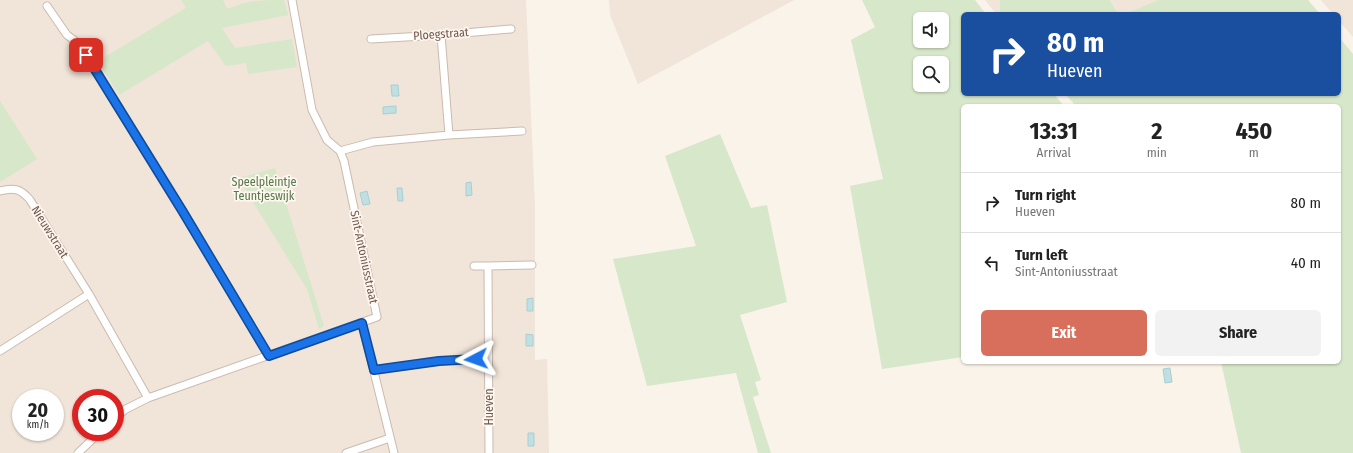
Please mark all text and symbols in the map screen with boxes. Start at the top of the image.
map controls [913,12,949,92]
button: sound [913,12,949,48]
street label: Ploegstraat [413,25,469,43]
text: 80 m [1047,26,1104,59]
icon: right [981,28,1033,80]
pin [69,38,103,72]
icon: arrive [75,44,97,66]
button: search [913,56,949,92]
text: Hueven [1047,60,1102,82]
text: 13:31 [1030,117,1078,145]
text: 2 [1151,117,1162,145]
text: 450 [1235,117,1272,145]
text: Arrival [1037,145,1071,160]
text: min [1147,145,1167,160]
text: m [1249,145,1259,160]
park label: Speelpleintje Teuntjeswijk [231,175,297,203]
text: Turn right [1015,186,1076,204]
icon: right [981,192,1003,214]
text: 80 m [1291,194,1321,212]
street label: Nieuwstraat [28,203,72,261]
text: Hueven [1015,204,1055,219]
street label: Sint-Antoniusstraat [347,209,381,305]
text: Turn left [1015,246,1068,264]
icon: left [981,252,1003,274]
text: 40 m [1291,254,1321,272]
text: Sint-Antoniusstraat [1015,264,1118,279]
button: Exit [981,310,1147,356]
button: Share [1155,310,1321,356]
position arrow [455,338,497,380]
speed limit sign: 30 [72,389,124,441]
street label: Hueven [482,389,496,425]
text: 20 [28,398,48,422]
text: km/h [27,419,49,431]

